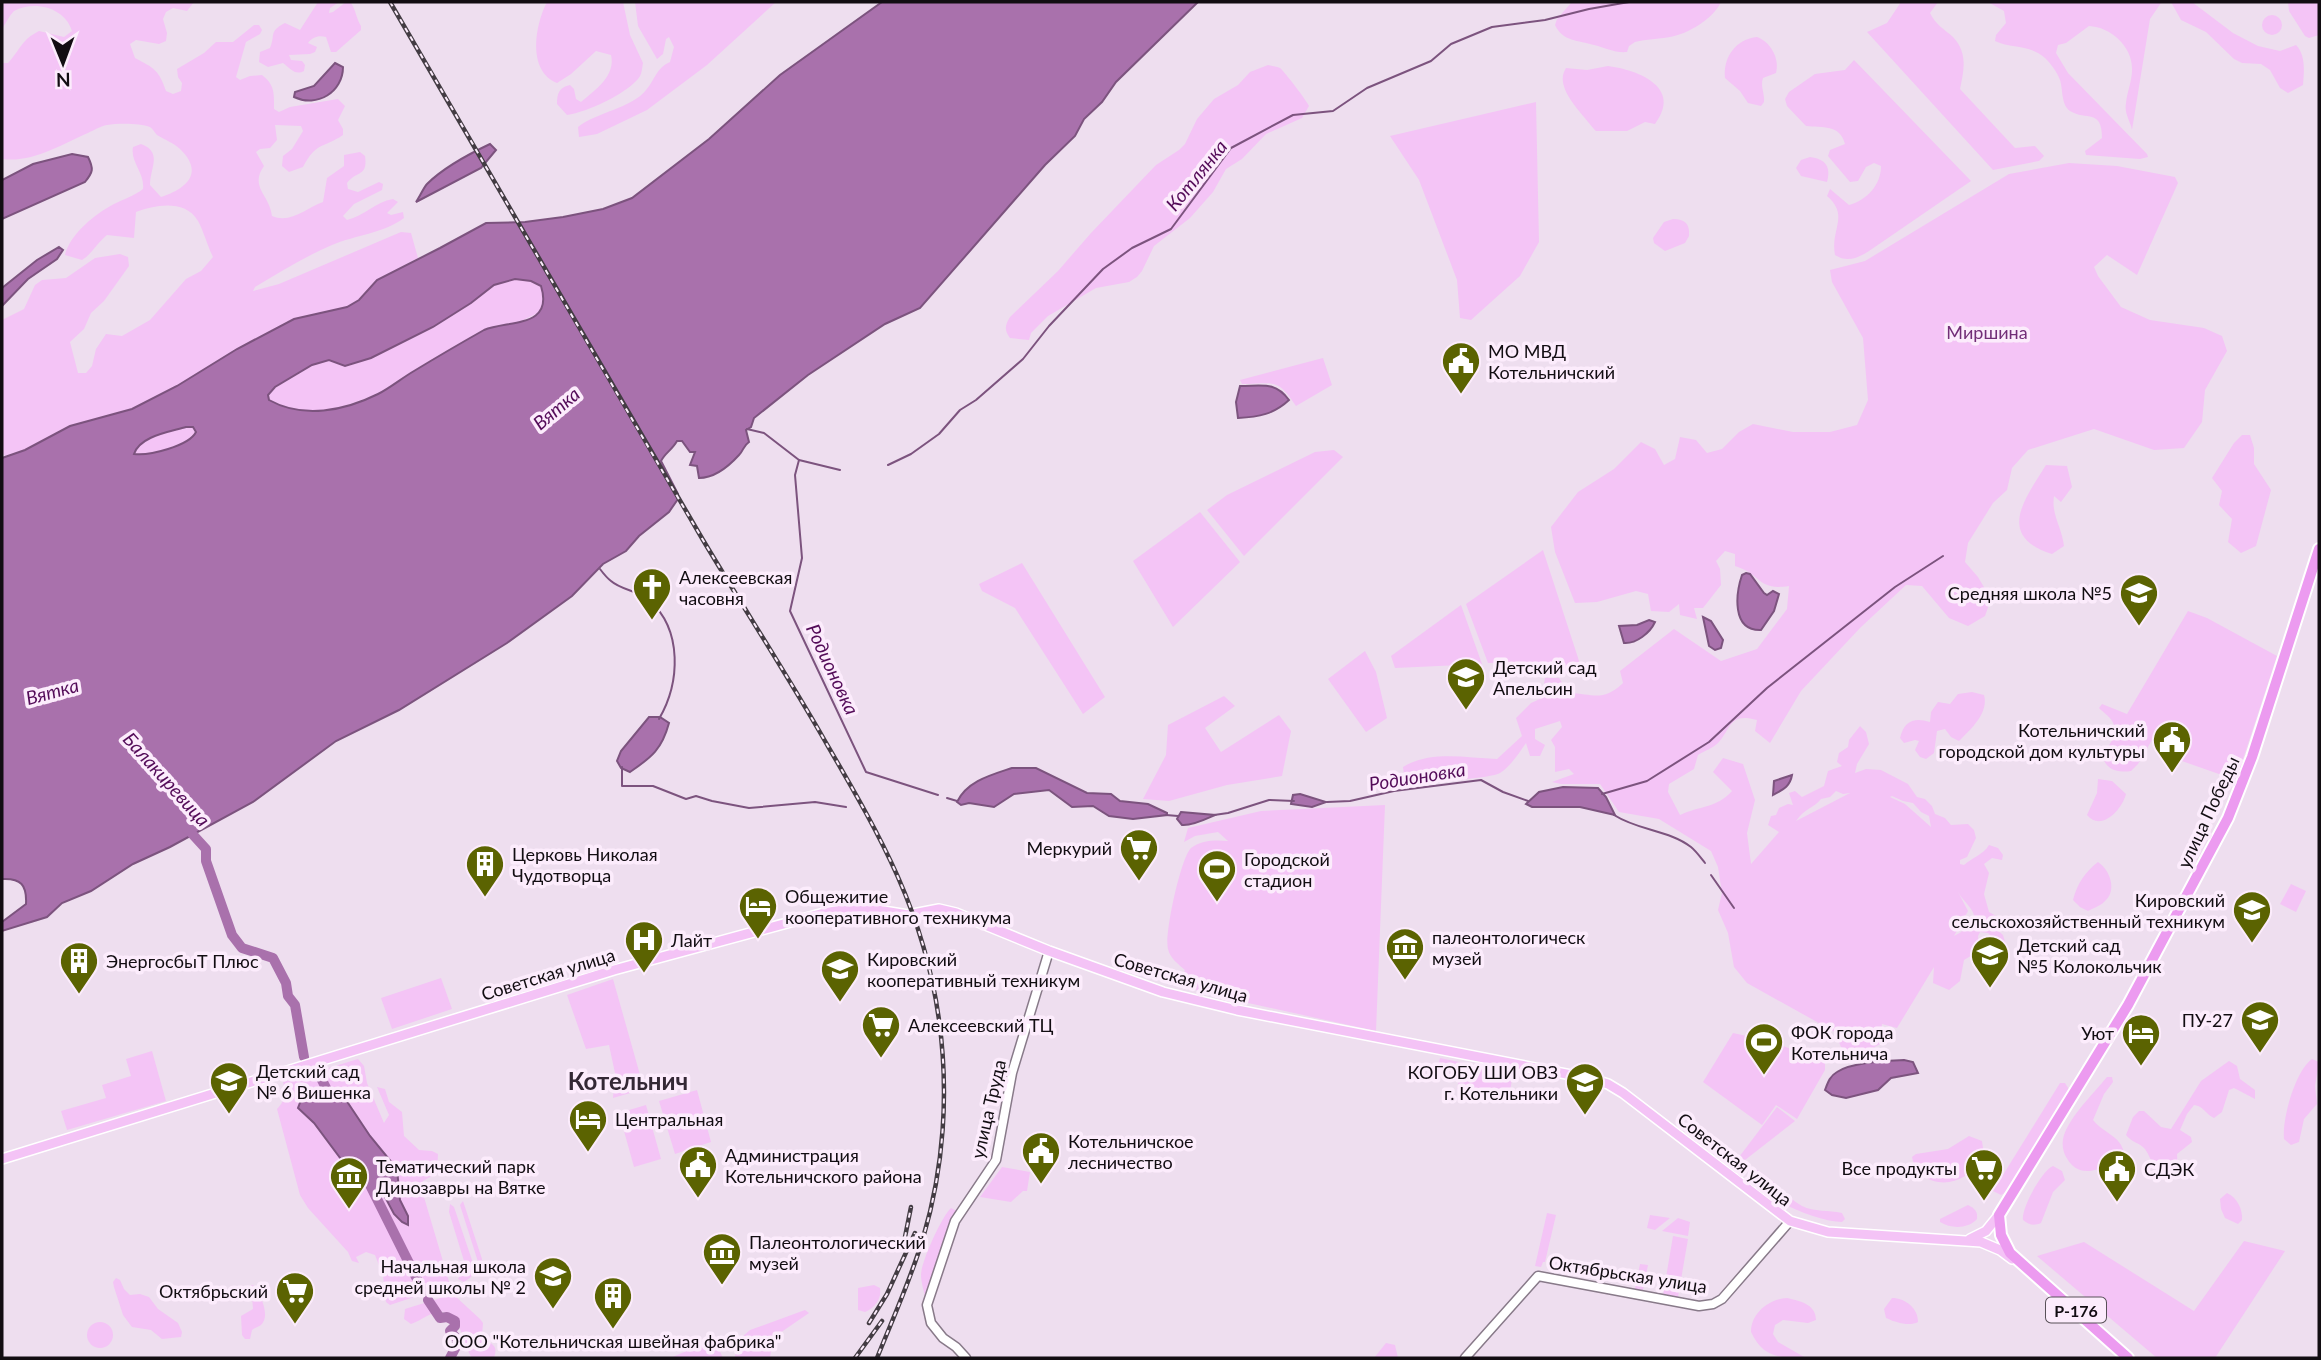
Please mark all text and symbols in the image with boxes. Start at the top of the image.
north arrow [28,28,98,98]
text: N [56,69,71,92]
water label: Котлянка [1161,135,1231,215]
park label: Миршина [1946,321,2028,343]
public building icon: МО МВД Котельничский [1440,340,1482,395]
place label: МО МВД Котельничский [1488,340,1615,383]
water label: Вятка [528,382,584,434]
church icon: Алексеевская часовня [631,566,673,621]
place label: Алексеевская часовня [679,566,792,609]
school or university icon: Средняя школа №5 [2118,572,2160,627]
place label: Средняя школа №5 [1948,582,2112,604]
water label: Родионовка [802,620,864,718]
school or university icon: Детский сад Апельсин [1445,656,1487,711]
place label: Детский сад Апельсин [1493,656,1597,699]
water label: Вятка [23,673,81,709]
place label: Котельничский городской дом культуры [1939,719,2145,762]
public building icon: Котельничский городской дом культуры [2151,719,2193,774]
water label: Балакиревица [119,727,215,831]
street label: улица Победы [2172,753,2244,871]
water label: Родионовка [1367,757,1467,795]
supermarket icon: Меркурий [1118,827,1160,882]
place label: Меркурий [1027,837,1112,859]
building icon: Церковь Николая Чудотворца [464,843,506,898]
place label: Церковь Николая Чудотворца [512,843,658,886]
sports icon: Городской стадион [1196,848,1238,903]
place label: Городской стадион [1244,848,1330,891]
hotel icon: Общежитие кооперативного техникума [737,885,779,940]
place label: Общежитие кооперативного техникума [785,885,1011,928]
place label: Кировский сельскохозяйственный техникум [1951,889,2225,932]
school or university icon: Кировский сельскохозяйственный техникум [2231,889,2273,944]
hospital icon: Лайт [623,919,665,974]
museum icon: палеонтологическ музей [1384,926,1426,981]
place label: палеонтологическ музей [1432,926,1586,969]
place label: Лайт [670,929,712,951]
school or university icon: Детский сад №5 Колокольчик [1969,934,2011,989]
place label: Детский сад №5 Колокольчик [2017,934,2162,977]
building icon: ЭнергосбыТ Плюс [58,940,100,995]
street label: Советская улица [479,943,617,1005]
street label: Советская улица [1111,947,1251,1007]
school or university icon: Кировский кооперативный техникум [819,948,861,1003]
place label: Кировский кооперативный техникум [867,948,1080,991]
place label: ЭнергосбыТ Плюс [106,950,259,972]
school or university icon: ПУ-27 [2239,999,2281,1054]
supermarket icon: Алексеевский ТЦ [860,1004,902,1059]
place label: ПУ-27 [2182,1009,2233,1031]
hotel icon: Уют [2120,1012,2162,1067]
place label: Алексеевский ТЦ [908,1014,1054,1036]
sports icon: ФОК города Котельнича [1743,1021,1785,1076]
place label: ФОК города Котельнича [1791,1021,1893,1064]
place label: Уют [2081,1022,2114,1044]
street label: улица Труда [966,1057,1010,1161]
school or university icon: Детский сад № 6 Вишенка [208,1060,250,1115]
place label: Детский сад № 6 Вишенка [256,1060,371,1103]
place label: КОГОБУ ШИ ОВЗ г. Котельники [1408,1061,1558,1104]
school or university icon: КОГОБУ ШИ ОВЗ г. Котельники [1564,1061,1606,1116]
district label: Котельнич [568,1066,688,1095]
hotel icon: Центральная [567,1098,609,1153]
place label: Центральная [615,1108,723,1130]
street label: Советская улица [1674,1108,1796,1210]
public building icon: Котельничское лесничество [1020,1130,1062,1185]
place label: Котельничское лесничество [1068,1130,1194,1173]
public building icon: Администрация Котельничского района [677,1144,719,1199]
place label: Администрация Котельничского района [725,1144,922,1187]
supermarket icon: Все продукты [1963,1147,2005,1202]
public building icon: СДЭК [2096,1148,2138,1203]
museum icon: Тематический парк Динозавры на Вятке [328,1155,370,1210]
place label: Тематический парк Динозавры на Вятке [376,1155,545,1198]
place label: Все продукты [1841,1157,1957,1179]
place label: СДЭК [2144,1158,2194,1180]
museum icon: Палеонтологический музей [701,1231,743,1286]
place label: Палеонтологический музей [749,1231,926,1274]
street label: Октябрьская улица [1547,1251,1709,1297]
place label: Начальная школа средней школы № 2 [354,1255,526,1298]
school or university icon: Начальная школа средней школы № 2 [532,1255,574,1310]
supermarket icon: Октябрьский [274,1270,316,1325]
building icon: ООО "Котельничская швейная фабрика" [592,1275,634,1330]
place label: Октябрьский [159,1280,268,1302]
road number: Р-176 [2046,1298,2106,1322]
place label: ООО "Котельничская швейная фабрика" [445,1330,781,1352]

